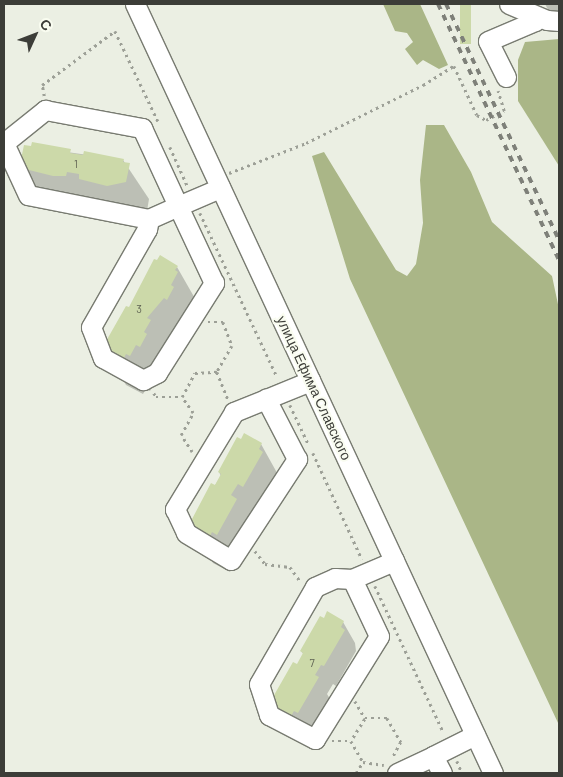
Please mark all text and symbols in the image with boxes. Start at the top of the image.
north arrow [10,10,60,60]
text: С [37,15,56,34]
house number: 1 [74,157,78,171]
house number: 3 [136,302,142,316]
street label: улица Ефима Славского [273,313,355,463]
house number: 7 [309,656,315,670]

